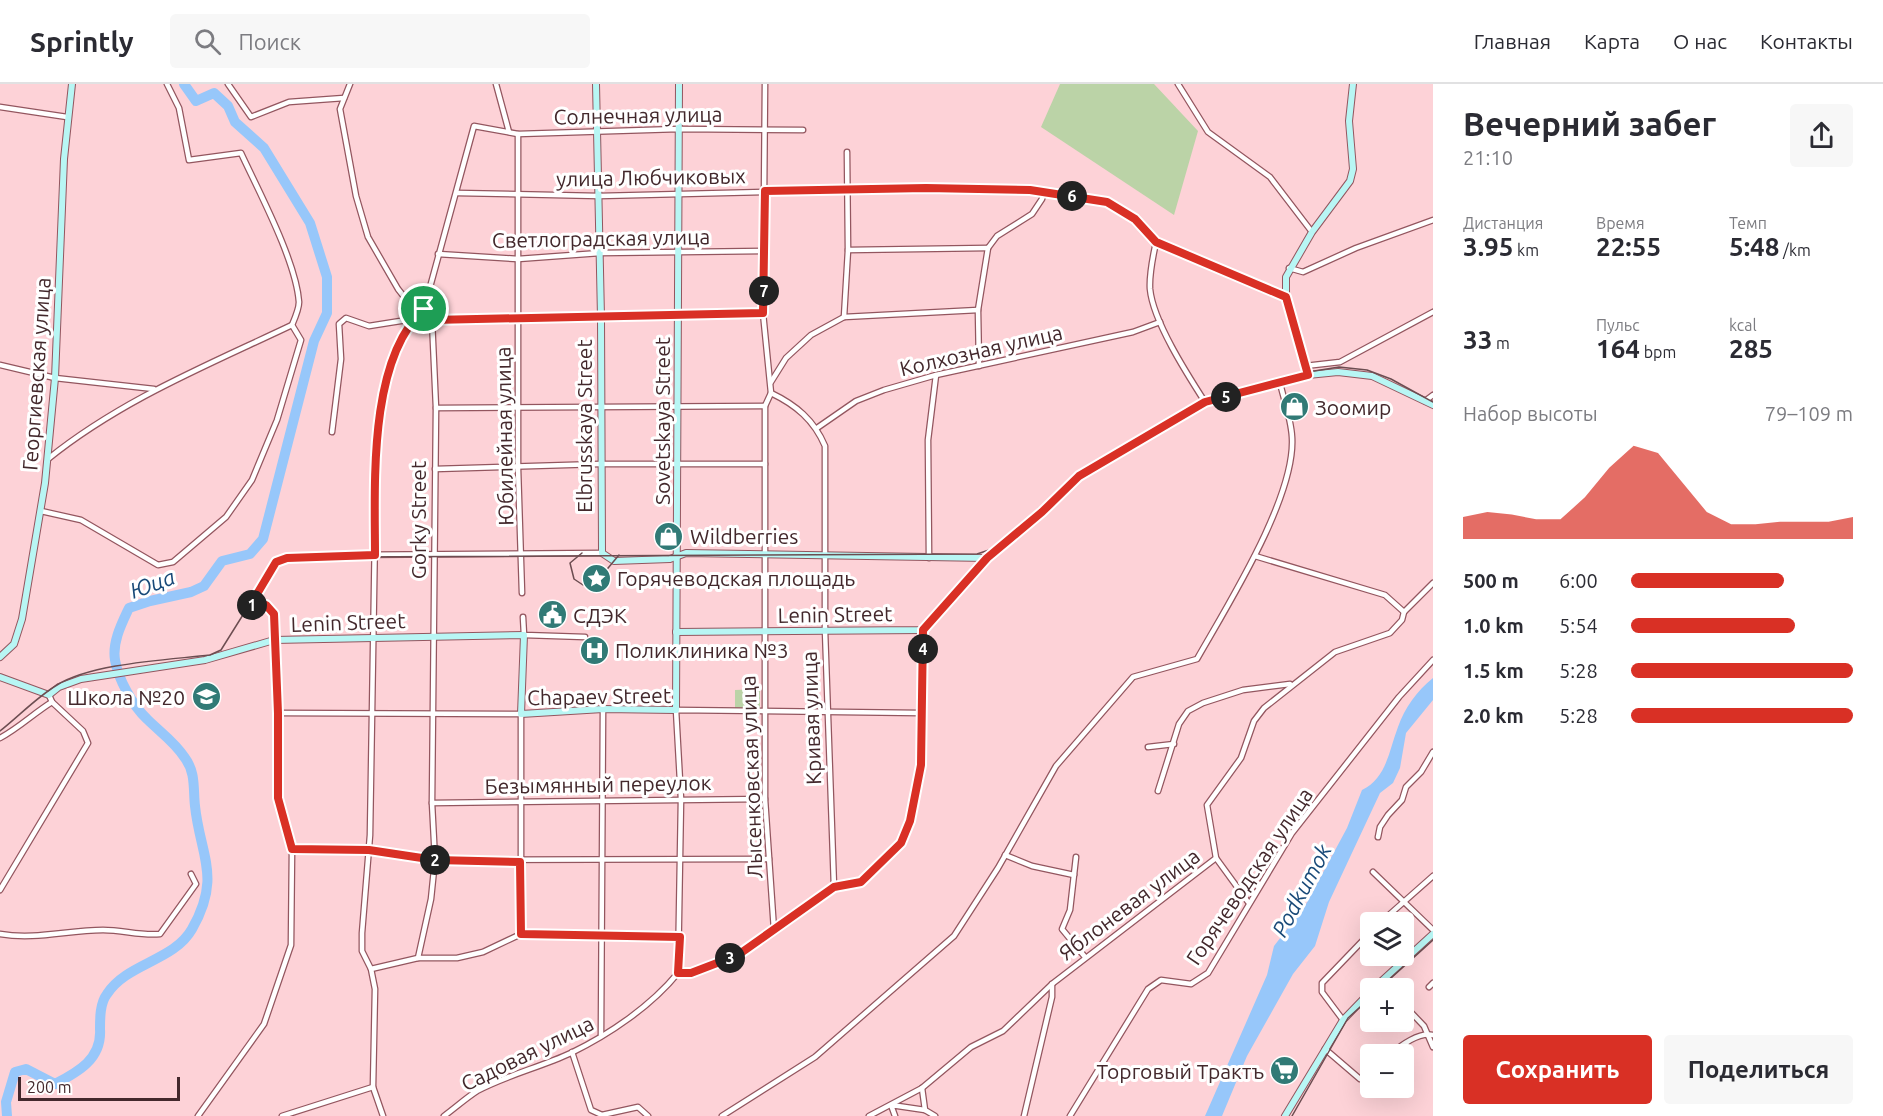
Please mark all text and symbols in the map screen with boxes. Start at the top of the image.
search box [170,14,590,68]
icon: search [191,25,224,58]
text: Sprintly [30,26,134,57]
text: Поиск [239,29,301,54]
text: Главная [1474,29,1551,53]
text: Карта [1584,29,1640,53]
text: О нас [1673,29,1727,53]
text: Контакты [1760,29,1853,53]
street label: Солнечная улица [553,102,723,128]
button: share [1790,104,1853,167]
text: Вечерний забег [1463,105,1716,142]
text: 21:10 [1463,146,1513,169]
street label: улица Любчиковых [556,163,746,191]
pin: 6 [1057,181,1087,211]
text: 6 [1067,187,1077,205]
text: Дистанция [1463,214,1543,232]
text: Время [1596,214,1645,232]
text: Темп [1729,214,1767,232]
street label: Светлоградская улица [492,224,710,252]
text: 3.95 [1463,232,1513,261]
text: 22:55 [1596,232,1661,261]
text: 5:48 [1729,232,1779,261]
text: km [1513,241,1539,259]
text: /km [1779,241,1811,259]
pin: 7 [749,276,779,306]
street label: Георгиевская улица [17,277,55,471]
text: 7 [759,282,769,300]
pin [398,283,449,334]
icon: arrive [407,292,440,325]
text: Пульс [1596,316,1640,334]
text: kcal [1729,316,1757,334]
street label: Колхозная улица [897,320,1065,380]
text: 33 [1463,325,1492,354]
text: m [1492,334,1510,352]
text: 164 [1596,334,1640,363]
text: 285 [1729,334,1773,363]
street label: Sovetskaya Street [650,337,674,505]
street label: Elbrusskaya Street [572,339,596,513]
text: bpm [1640,343,1676,361]
street label: Юбилейная улица [490,346,518,526]
pin: 5 [1211,382,1241,412]
text: 5 [1221,388,1231,406]
shop icon: Зоомир [1278,391,1310,423]
place label: Зоомир [1315,395,1391,419]
text: Набор высоты [1463,402,1598,425]
text: 79–109 m [1765,402,1853,425]
street label: Gorky Street [406,461,430,579]
shop icon: Wildberries [653,520,685,552]
place label: Wildberries [690,524,798,548]
place icon: Горячеводская площадь [580,562,612,594]
water label: Юца [126,563,178,603]
place label: Горячеводская площадь [617,566,855,590]
text: 500 m [1463,569,1519,592]
text: 6:00 [1559,569,1598,592]
pin: 1 [237,590,267,620]
text: 1 [247,596,257,614]
public building icon: СДЭК [536,599,568,631]
street label: Lenin Street [777,601,893,627]
place label: СДЭК [573,603,627,627]
street label: Lenin Street [290,608,406,636]
text: 1.0 km [1463,614,1524,637]
text: 5:54 [1559,614,1598,637]
hospital icon: Поликлиника №3 [578,634,610,666]
pin: 4 [908,634,938,664]
place label: Поликлиника №3 [615,638,789,662]
text: 4 [918,640,928,658]
street label: Кривая улица [797,651,825,785]
text: 1.5 km [1463,659,1524,682]
text: 5:28 [1559,659,1598,682]
street label: Лысенковская улица [735,675,767,879]
school or university icon: Школа №20 [190,681,222,713]
street label: Chapaev Street [527,683,671,709]
place label: Школа №20 [67,685,185,709]
text: 2.0 km [1463,704,1524,727]
text: 5:28 [1559,704,1598,727]
street label: Безымянный переулок [484,770,712,798]
street label: Горячеводская улица [1181,783,1317,969]
water label: Podkumok [1266,839,1336,941]
street label: Яблоневая улица [1054,843,1204,965]
pin: 2 [420,845,450,875]
text: 2 [430,851,440,869]
map controls [1360,912,1414,1098]
button: layers [1360,912,1414,966]
pin: 3 [715,943,745,973]
text: 3 [725,949,735,967]
button: + [1360,978,1414,1032]
street label: Садовая улица [457,1011,597,1095]
button: Сохранить [1463,1035,1652,1104]
button: Поделиться [1664,1035,1853,1104]
button: − [1360,1044,1414,1098]
supermarket icon: Торговый Трактъ [1269,1055,1301,1087]
place label: Торговый Трактъ [1096,1059,1264,1083]
scale bar [18,1074,180,1102]
text: 200 m [27,1078,72,1096]

